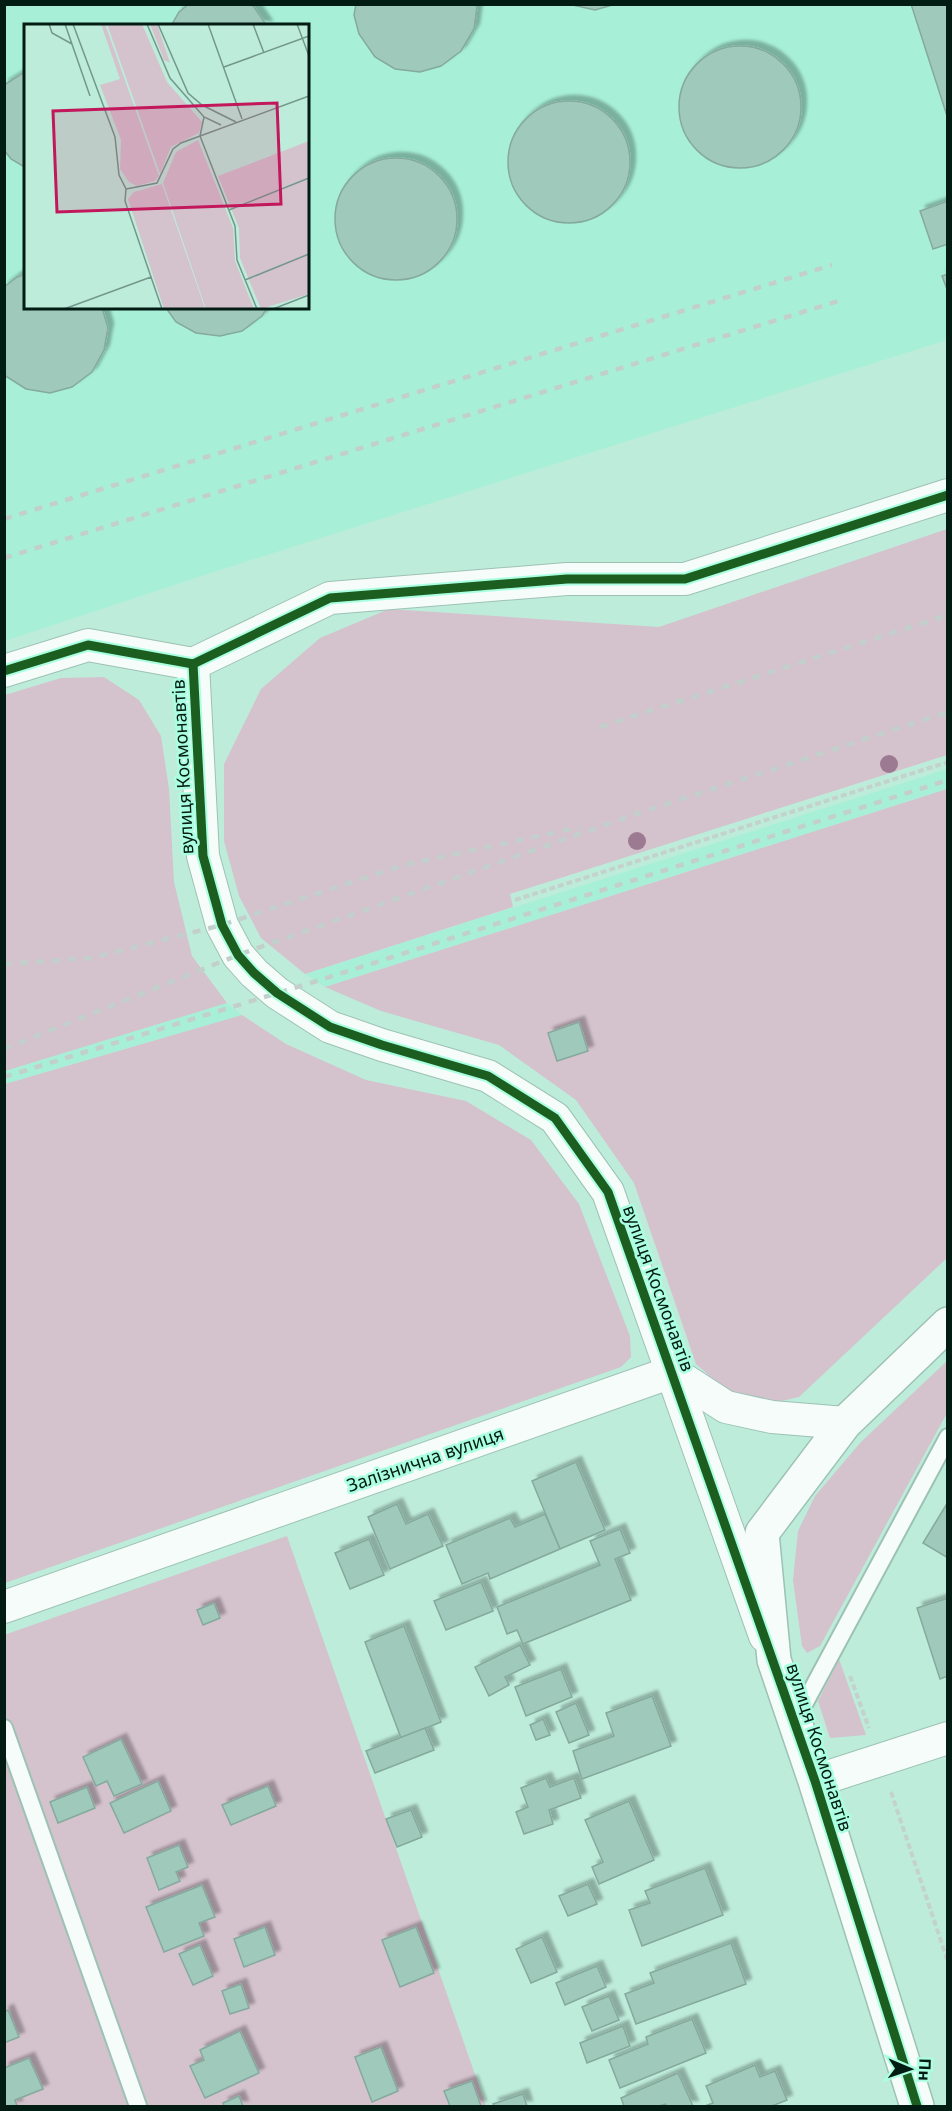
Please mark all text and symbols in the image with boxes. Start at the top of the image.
inset map [24,24,309,309]
street label: вулиця Космонавтів [165,679,199,855]
street label: вулиця Космонавтів [618,1202,700,1374]
street label: Залізнична вулиця [343,1421,507,1497]
street label: вулиця Космонавтів [782,1660,858,1834]
north arrow [880,2039,940,2099]
text: Пн [914,2058,936,2081]

